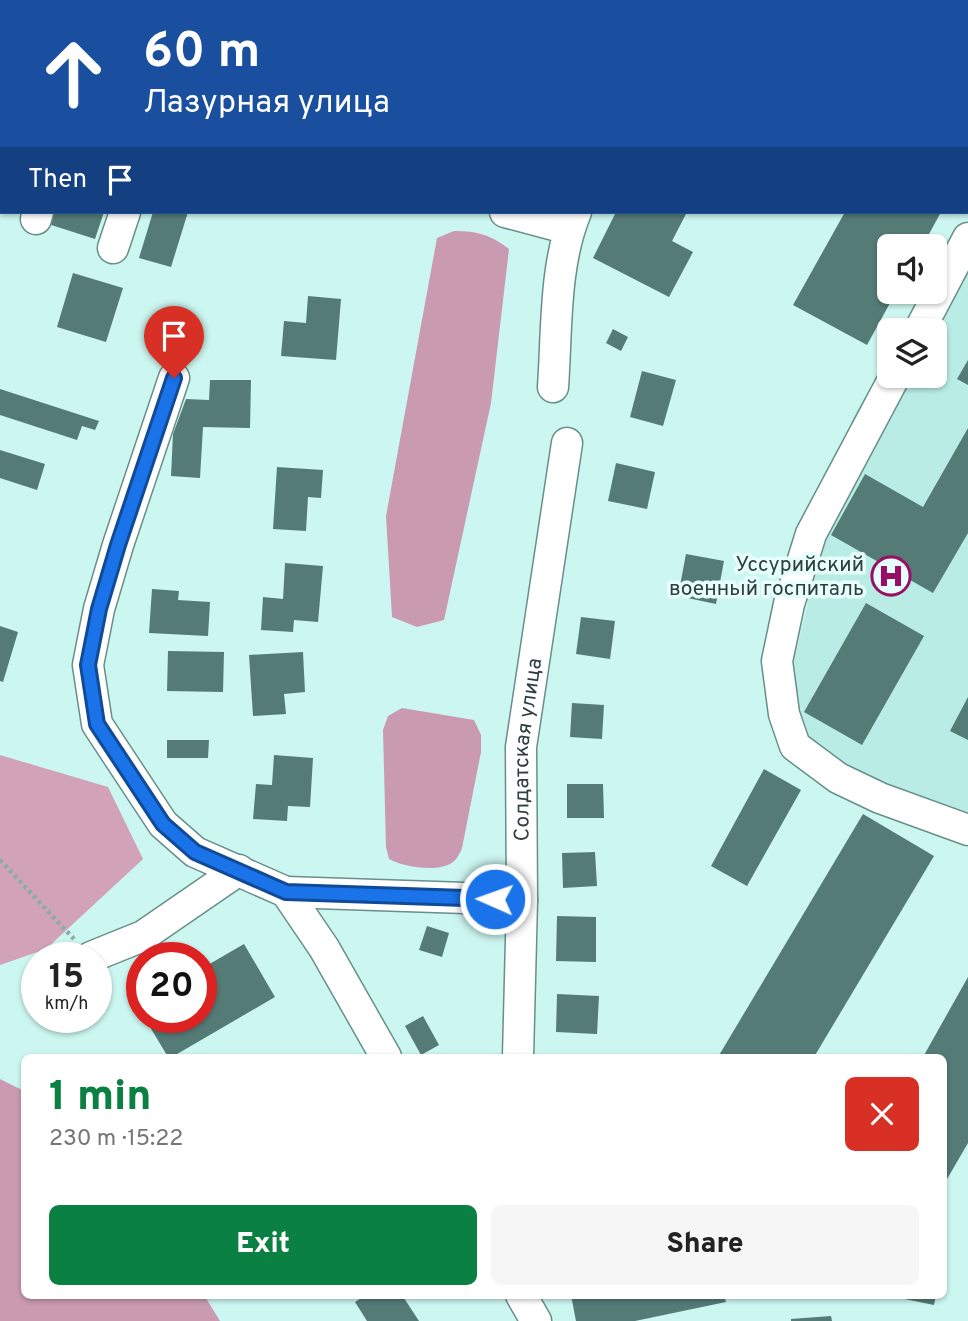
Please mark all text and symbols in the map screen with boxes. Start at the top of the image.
text: 60 m [143,23,261,85]
icon: ahead [28,28,119,119]
text: Лазурная улица [143,84,390,124]
icon: arrive [101,161,139,199]
text: Then [28,164,87,197]
map controls [877,234,947,388]
button: sound [877,234,947,304]
pin [144,306,204,378]
icon: arrive [155,317,193,355]
button: layers [877,318,947,388]
place label: Уссурийский военный госпиталь [669,552,864,603]
hospital icon: Уссурийский военный госпиталь [870,555,912,597]
street label: Солдатская улица [509,656,549,841]
position arrow [458,862,532,936]
speed limit sign: 20 [126,942,217,1033]
text: 15 [49,956,84,1000]
text: km/h [45,993,88,1016]
text: 1 min [49,1072,152,1125]
button: close [845,1077,919,1151]
text: 230 m · 15:22 [49,1125,183,1154]
button: Exit [49,1205,477,1285]
button: Share [491,1205,919,1285]

